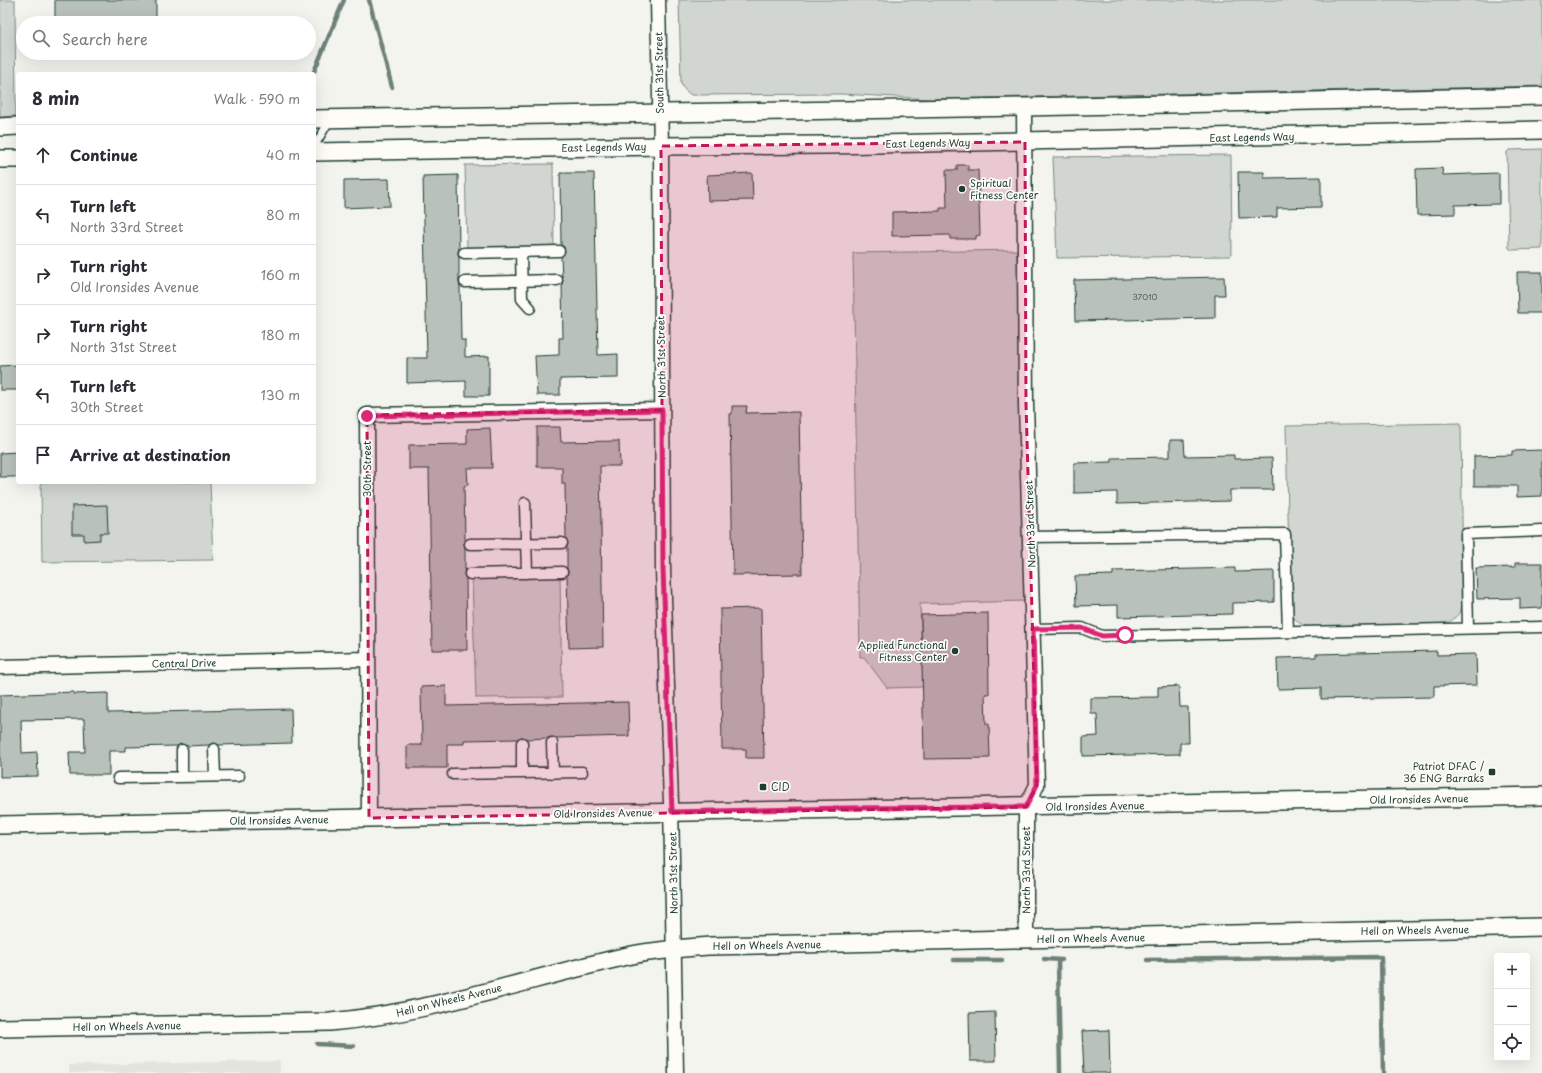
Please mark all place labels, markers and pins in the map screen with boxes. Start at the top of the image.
place label: Spiritual Fitness Center [970,175,1039,202]
marker: Spiritual Fitness Center [957,184,967,194]
place label: Applied Functional Fitness Center [858,637,947,664]
marker: Applied Functional Fitness Center [950,646,960,656]
place label: Patriot DFAC / 36 ENG Barraks [1403,758,1485,785]
marker: Patriot DFAC / 36 ENG Barraks [1487,767,1497,777]
place label: CID [771,779,790,794]
marker: CID [758,782,768,792]

